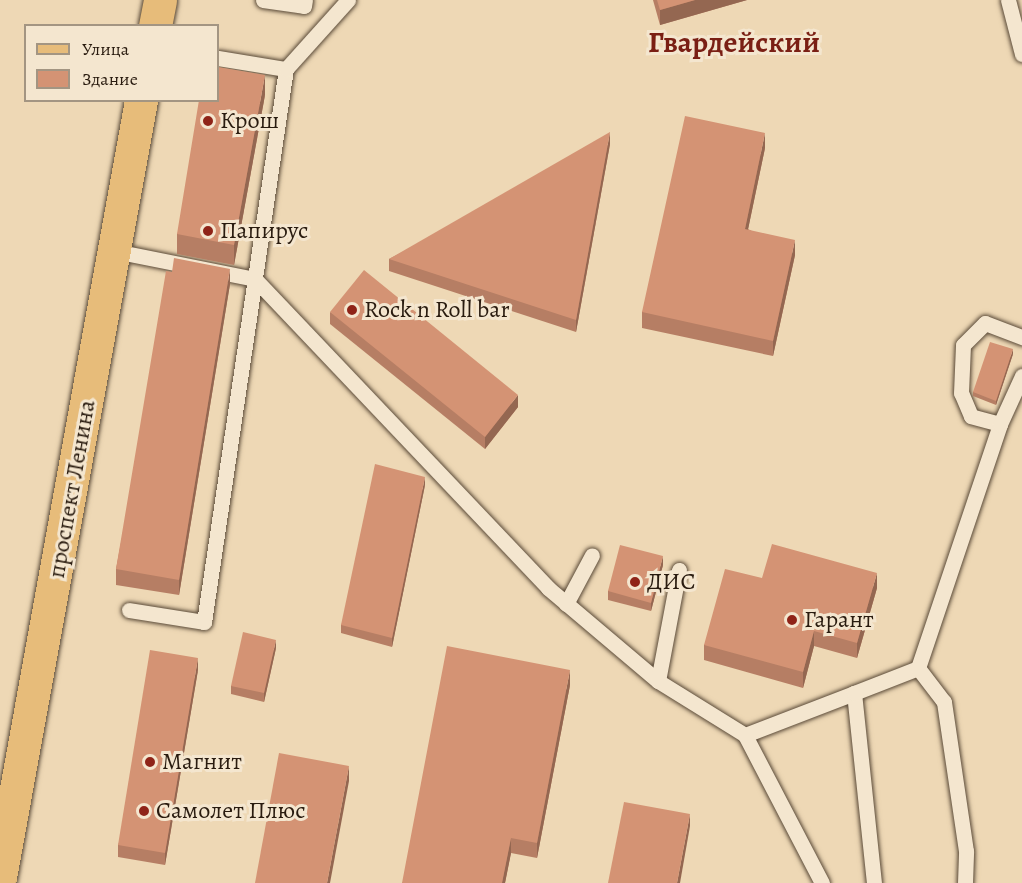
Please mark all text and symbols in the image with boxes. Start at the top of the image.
legend [24,24,219,102]
district label: Гвардейский [648,24,820,60]
text: Улица [82,37,129,61]
text: Здание [82,67,138,91]
place label: Крош [220,107,279,135]
marker: Крош [201,114,215,128]
place label: Папирус [220,217,308,245]
marker: Папирус [201,224,215,238]
place label: Rock n Roll bar [364,296,510,324]
marker: Rock n Roll bar [345,303,359,317]
street label: проспект Ленина [42,398,102,580]
place label: ДИС [647,568,695,596]
marker: ДИС [628,575,642,589]
place label: Гарант [804,606,874,634]
marker: Гарант [785,613,799,627]
place label: Магнит [162,748,242,776]
marker: Магнит [143,755,157,769]
place label: Самолет Плюс [156,797,306,825]
marker: Самолет Плюс [137,804,151,818]

